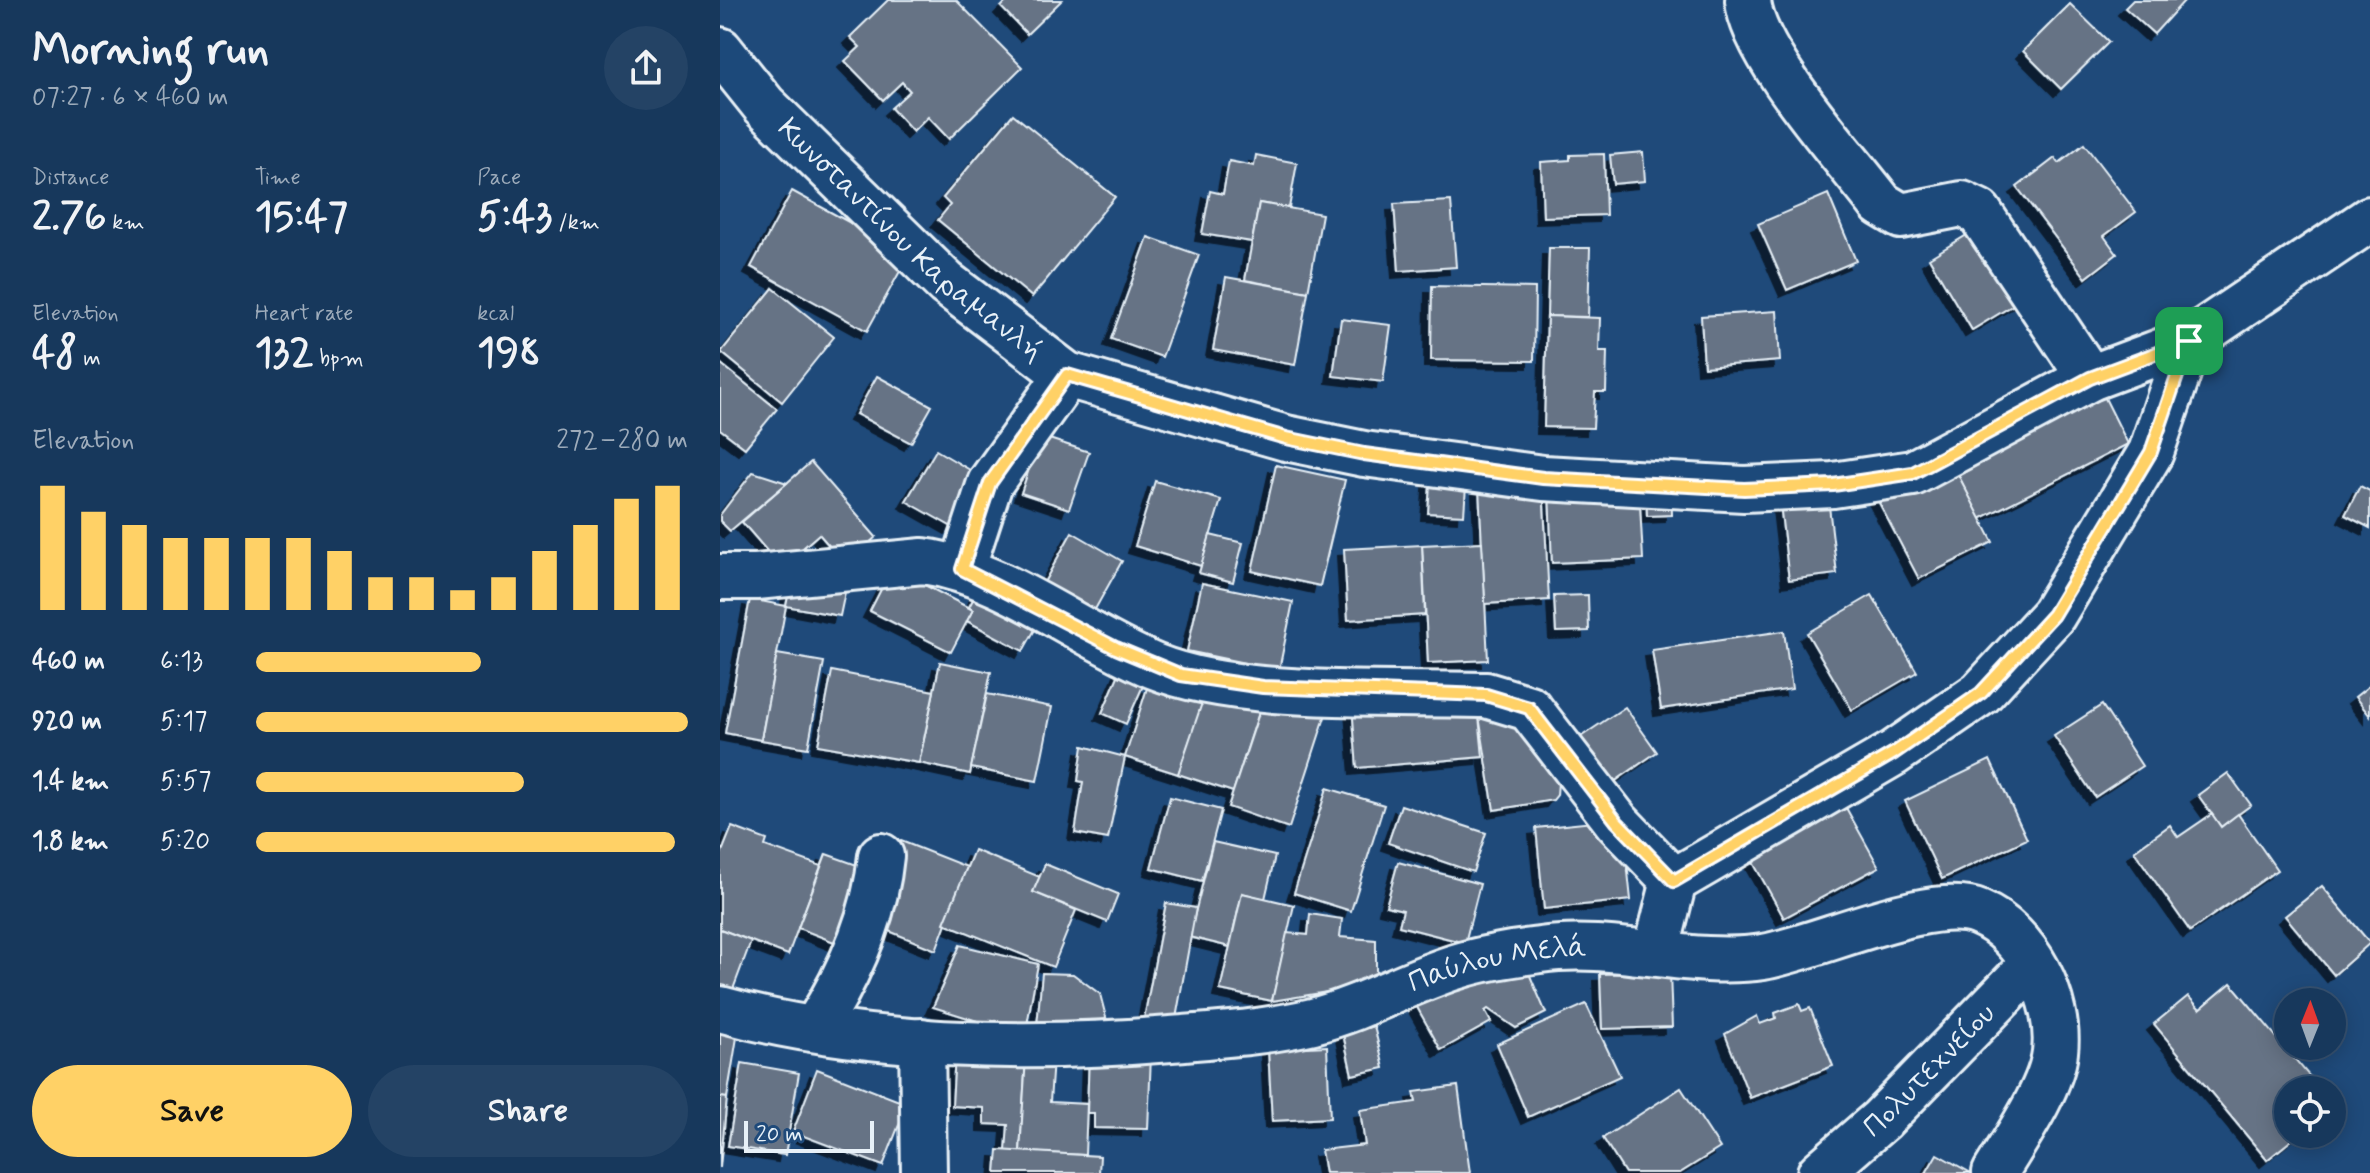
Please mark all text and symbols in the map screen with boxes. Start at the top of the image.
text: Morning run [32,22,269,80]
button: share [604,26,688,110]
text: 07:27 · 6 × 460 m [32,81,228,115]
street label: Κωνσταντίνου Καραμανλή [769,109,1052,370]
text: Distance [32,164,109,192]
text: Time [255,164,301,192]
text: Pace [477,164,521,192]
text: 2.76 [32,192,106,244]
text: 15:47 [255,192,348,244]
text: 5:43 [477,192,552,244]
text: km [106,209,144,237]
text: /km [552,209,600,237]
text: Elevation [32,300,119,328]
text: Heart rate [255,300,353,328]
text: kcal [477,300,514,328]
pin [2155,307,2223,375]
icon: arrive [2167,319,2211,363]
text: 48 [32,328,77,380]
text: 132 [255,328,313,380]
text: 198 [477,328,541,380]
text: m [77,345,101,373]
text: bpm [313,345,364,373]
text: Elevation [32,424,134,458]
text: 272–280 m [556,424,688,458]
text: 460 m [32,645,105,679]
text: 6:13 [160,645,203,679]
text: 920 m [32,705,102,739]
text: 5:17 [160,705,207,739]
text: 1.4 km [32,765,109,799]
text: 5:57 [160,765,211,799]
text: 1.8 km [32,825,109,859]
text: 5:20 [160,825,210,859]
street label: Παύλου Μελά [1402,928,1587,1002]
north arrow [2274,988,2346,1060]
map controls [2274,988,2346,1148]
street label: Πολυτεχνείου [1855,995,2004,1146]
button: Save [32,1065,352,1157]
button: Share [368,1065,688,1157]
button: locate [2274,1076,2346,1148]
scale bar [744,1117,874,1153]
text: 20 m [756,1121,803,1149]

